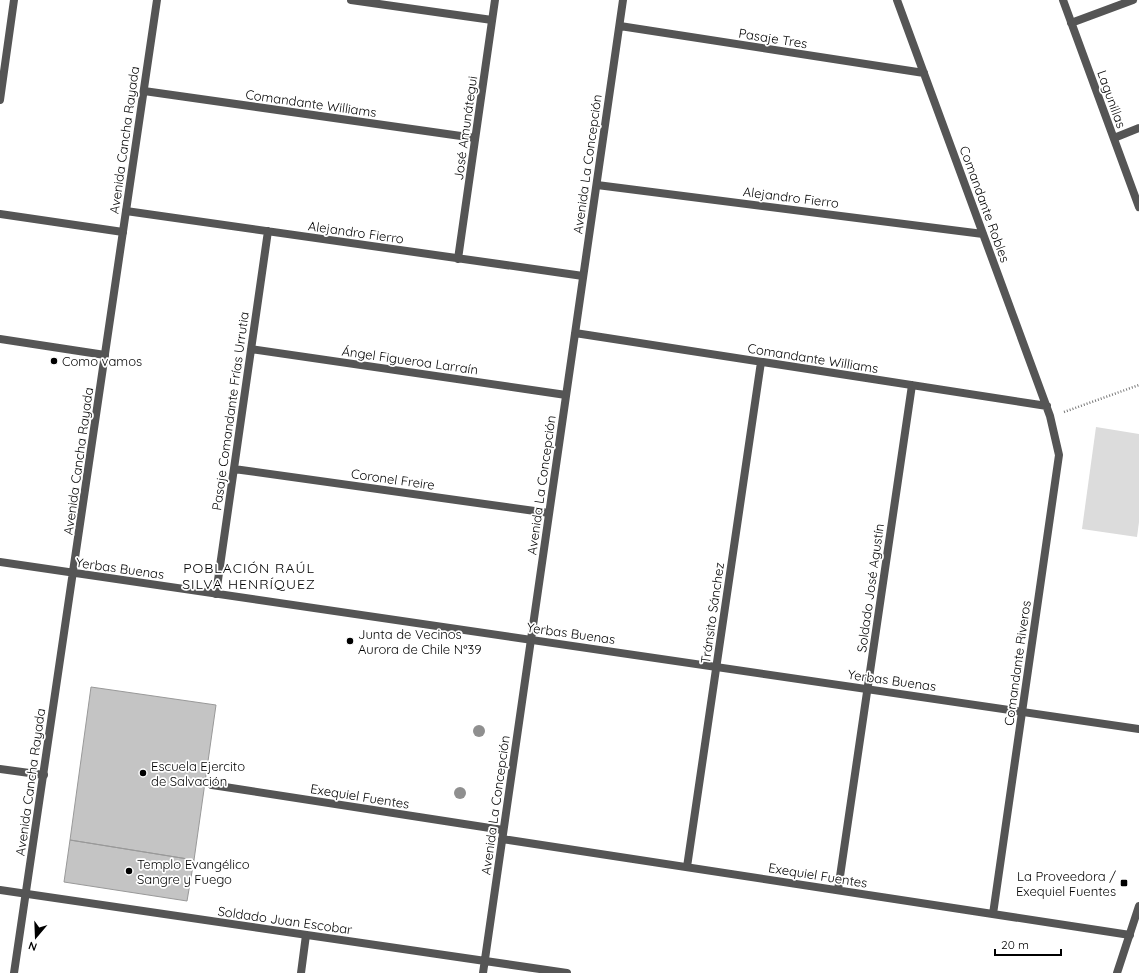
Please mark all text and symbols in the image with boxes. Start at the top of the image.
street label: Pasaje Tres [738,25,808,51]
street label: Avenida Cancha Rayada [106,65,142,215]
street label: Lagunillas [1094,68,1130,130]
street label: José Amunátegui [450,75,480,181]
street label: Comandante Williams [245,86,377,120]
street label: Avenida La Concepción [569,93,605,235]
street label: Comandante Robles [956,144,1014,264]
street label: Alejandro Fierro [742,183,840,211]
street label: Alejandro Fierro [307,217,405,247]
street label: Pasaje Comandante Frías Urrutia [208,311,252,511]
street label: Comandante Williams [747,340,879,376]
street label: Ángel Figueroa Larraín [341,343,479,377]
place label: Como vamos [62,353,142,369]
marker: Como vamos [49,356,59,366]
street label: Avenida Cancha Rayada [60,386,96,536]
street label: Avenida La Concepción [523,414,559,556]
street label: Coronel Freire [350,465,436,493]
street label: Soldado José Agustín [853,523,887,653]
street label: Yerbas Buenas [75,554,165,582]
district label: POBLACIÓN RAÚL SILVA HENRÍQUEZ [182,559,316,593]
street label: Tránsito Sánchez [697,561,727,665]
street label: Comandante Riveros [1000,599,1034,727]
street label: Yerbas Buenas [526,619,616,647]
place label: Junta de Vecinos Aurora de Chile N°39 [358,626,482,657]
marker: Junta de Vecinos Aurora de Chile N°39 [345,636,355,646]
street label: Yerbas Buenas [847,666,937,694]
street label: Avenida Cancha Rayada [12,707,48,857]
street label: Avenida La Concepción [477,734,513,876]
place label: Escuela Ejercito de Salvación [151,758,245,789]
marker: Escuela Ejercito de Salvación [138,768,148,778]
street label: Exequiel Fuentes [309,780,411,812]
place label: Templo Evangélico Sangre y Fuego [137,856,250,887]
street label: Exequiel Fuentes [767,859,869,891]
marker: Templo Evangélico Sangre y Fuego [124,866,134,876]
place label: La Proveedora / Exequiel Fuentes [1016,868,1116,899]
marker: La Proveedora / Exequiel Fuentes [1119,878,1129,888]
street label: Soldado Juan Escobar [217,903,353,937]
north arrow [16,917,56,957]
scale bar [995,931,1061,957]
text: 20 m [1001,937,1029,952]
text: N [27,939,39,954]

